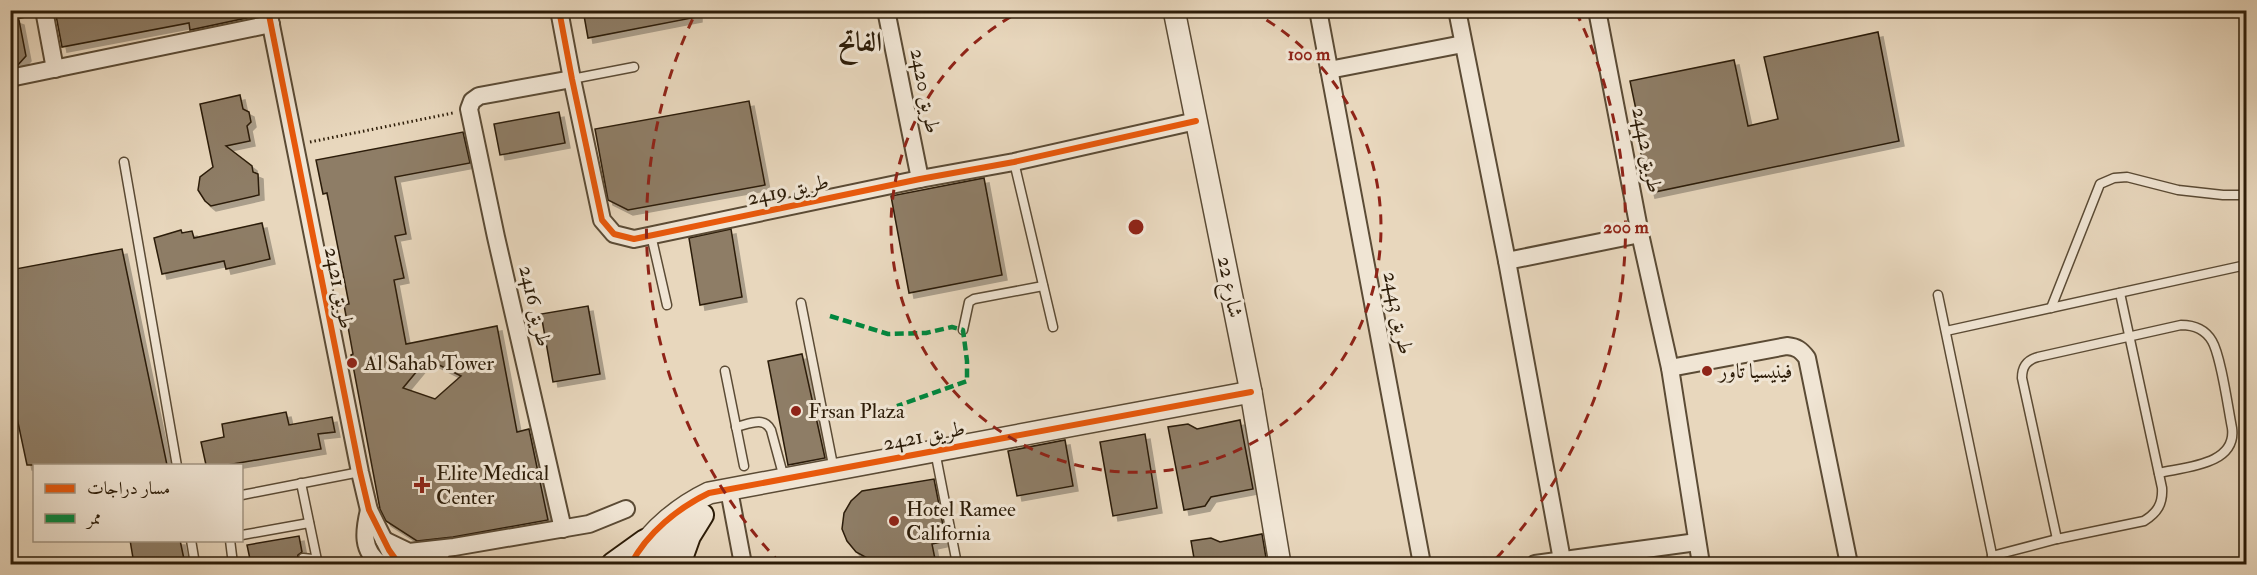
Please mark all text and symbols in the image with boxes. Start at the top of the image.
district label: الفاتح [838,26,882,65]
text: 100 m [1288,43,1331,66]
street label: طريق 2420 [904,46,946,136]
street label: طريق 2442 [1625,105,1669,195]
street label: طريق 2419 [745,168,831,212]
text: 200 m [1603,216,1650,239]
centre of rings [1126,217,1146,237]
street label: طريق 2421 [318,245,360,331]
street label: شارع 22 [1207,254,1249,321]
street label: طريق 2416 [513,263,557,349]
street label: طريق 2443 [1377,269,1419,357]
place label: Al Sahab Tower [363,350,494,377]
marker: Al Sahab Tower [345,356,359,370]
place label: فينيسيا تاور [1717,358,1792,385]
marker: فينيسيا تاور [1700,364,1714,378]
place label: Frsan Plaza [808,398,905,425]
marker: Frsan Plaza [789,404,803,418]
street label: طريق 2421 [881,415,967,457]
place label: Elite Medical Center [436,460,550,511]
legend [33,464,243,542]
marker: Elite Medical Center [413,476,431,494]
text: مسار دراجات [87,477,170,500]
place label: Hotel Ramee California [906,496,1016,547]
text: ممر [85,507,101,530]
marker: Hotel Ramee California [887,514,901,528]

